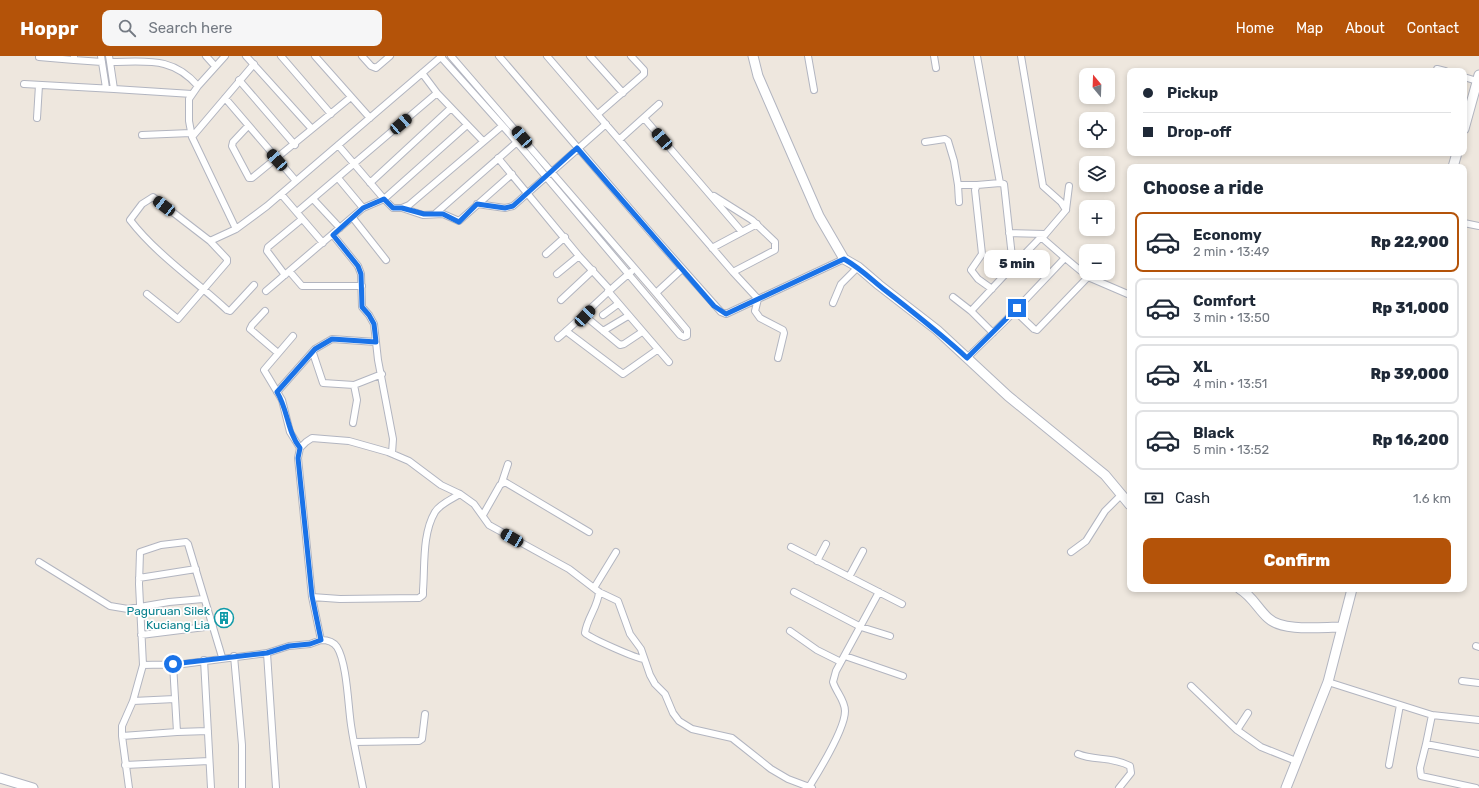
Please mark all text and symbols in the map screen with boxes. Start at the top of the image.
search box [102,10,382,46]
text: Hoppr [20,17,78,40]
icon: search [116,17,138,39]
text: Search here [148,19,233,37]
text: Home [1236,20,1274,37]
text: Map [1296,20,1323,37]
text: About [1345,20,1385,37]
text: Contact [1407,20,1459,37]
north arrow [1079,68,1115,104]
map controls [1079,68,1115,280]
text: Pickup [1167,84,1218,102]
car [388,112,414,136]
button: locate [1079,112,1115,148]
text: Drop-off [1167,123,1231,141]
car [510,124,534,150]
car [650,126,674,152]
car [265,147,289,173]
button: layers [1079,156,1115,192]
text: Choose a ride [1143,177,1264,199]
car [151,194,177,218]
button: + [1079,200,1115,236]
icon: car [1145,224,1181,260]
text: Economy [1193,226,1262,244]
text: Rp 22,900 [1371,233,1449,251]
button: − [1079,244,1115,280]
text: 2 min · 13:49 [1193,244,1269,259]
callout: 5 min [984,250,1050,278]
text: 5 min [999,256,1035,271]
icon: car [1145,290,1181,326]
text: Comfort [1193,292,1256,310]
route end [1008,299,1026,317]
text: Rp 31,000 [1372,299,1449,317]
car [572,303,598,329]
text: 3 min · 13:50 [1193,310,1270,325]
icon: car [1145,356,1181,392]
text: XL [1193,358,1212,376]
text: Rp 39,000 [1370,365,1449,383]
text: 4 min · 13:51 [1193,376,1267,391]
icon: car [1145,422,1181,458]
text: Black [1193,424,1234,442]
text: Rp 16,200 [1372,431,1449,449]
text: 5 min · 13:52 [1193,442,1269,457]
icon: cash [1143,487,1165,509]
text: Cash [1175,489,1210,507]
text: 1.6 km [1413,491,1451,506]
car [499,527,525,549]
button: Confirm [1143,538,1451,584]
place label: Paguruan Silek Kuciang Lia [127,604,211,632]
building icon: Paguruan Silek Kuciang Lia [213,607,235,629]
route start [164,655,182,673]

